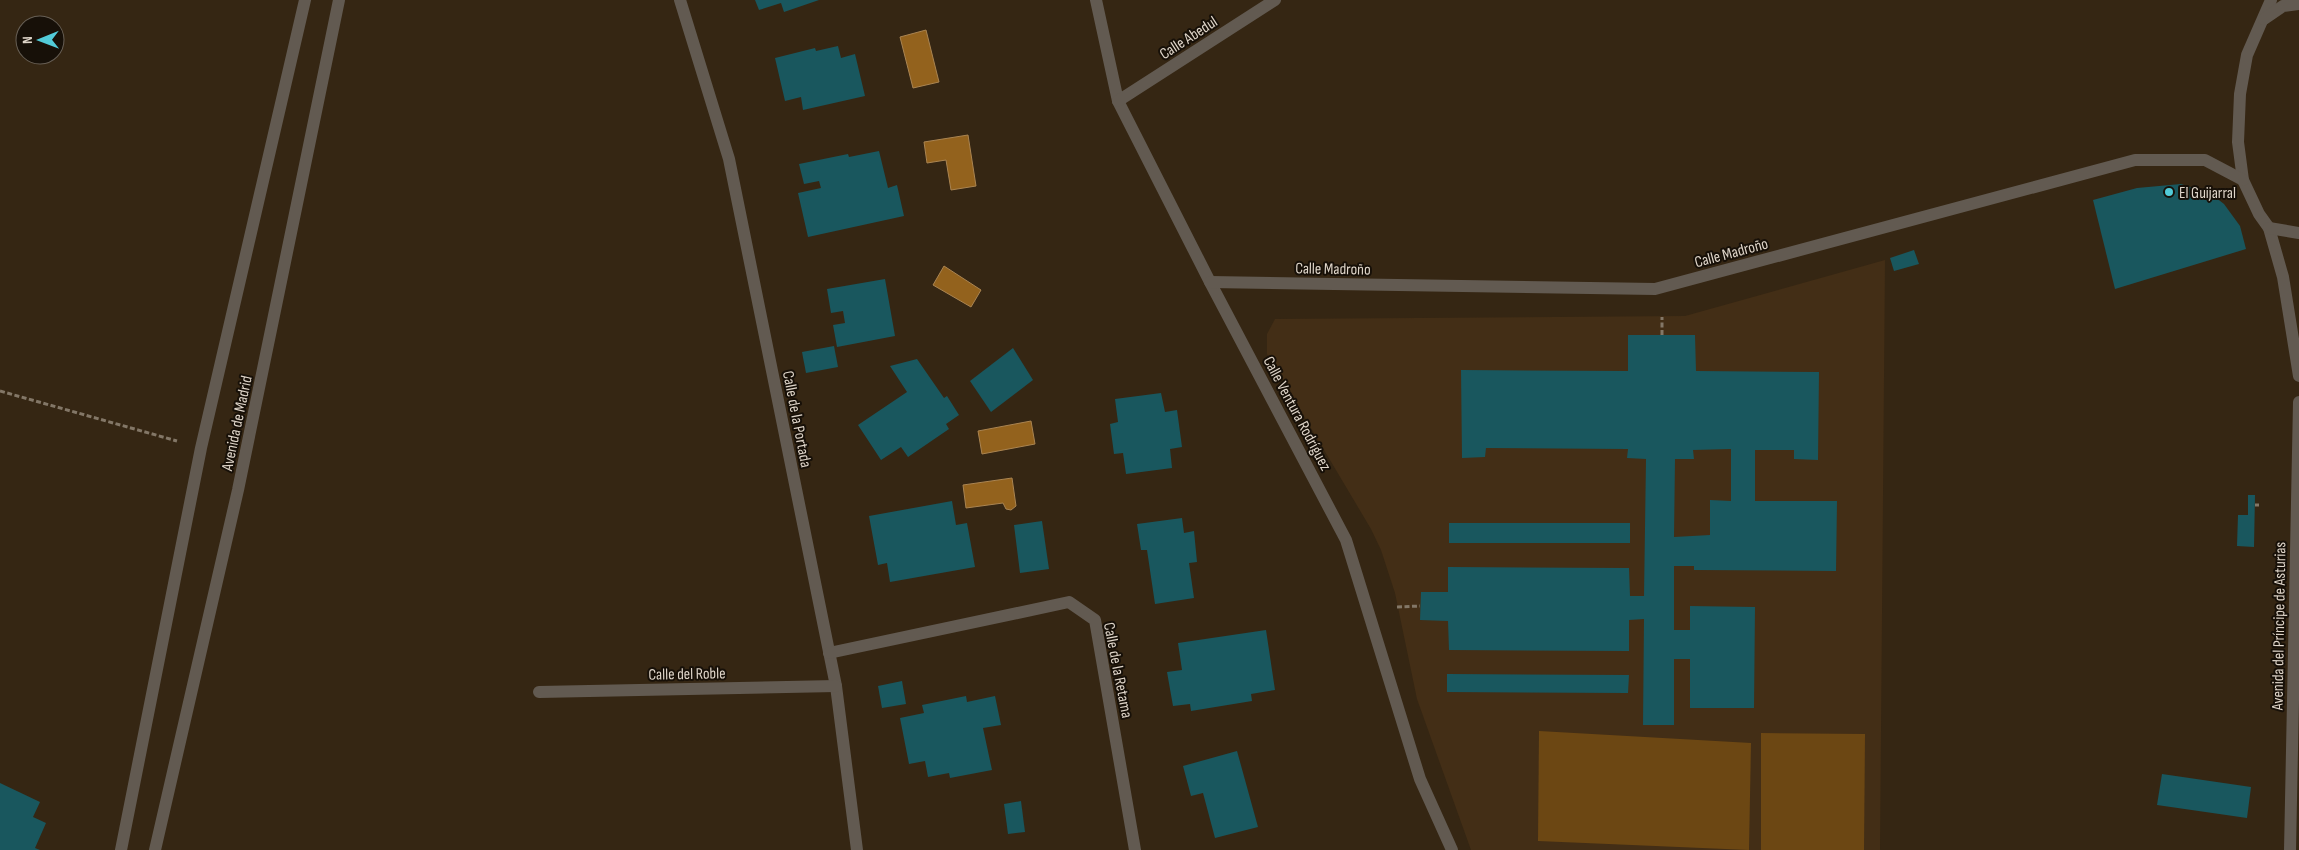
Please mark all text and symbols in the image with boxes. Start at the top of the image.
street label: Calle Abedul [1156,13,1221,64]
north arrow [15,15,65,65]
text: N [19,36,36,44]
place label: El Guijarral [2179,184,2236,203]
marker: El Guijarral [2163,186,2175,198]
street label: Calle Madroño [1693,235,1770,272]
street label: Calle Madroño [1295,259,1371,280]
street label: Calle Ventura Rodríguez [1259,353,1335,474]
street label: Calle de la Portada [778,369,815,469]
street label: Avenida de Madrid [218,374,257,473]
street label: Avenida del Príncipe de Asturias [2269,541,2290,711]
street label: Calle de la Retama [1099,621,1136,720]
street label: Calle del Roble [648,664,726,685]

